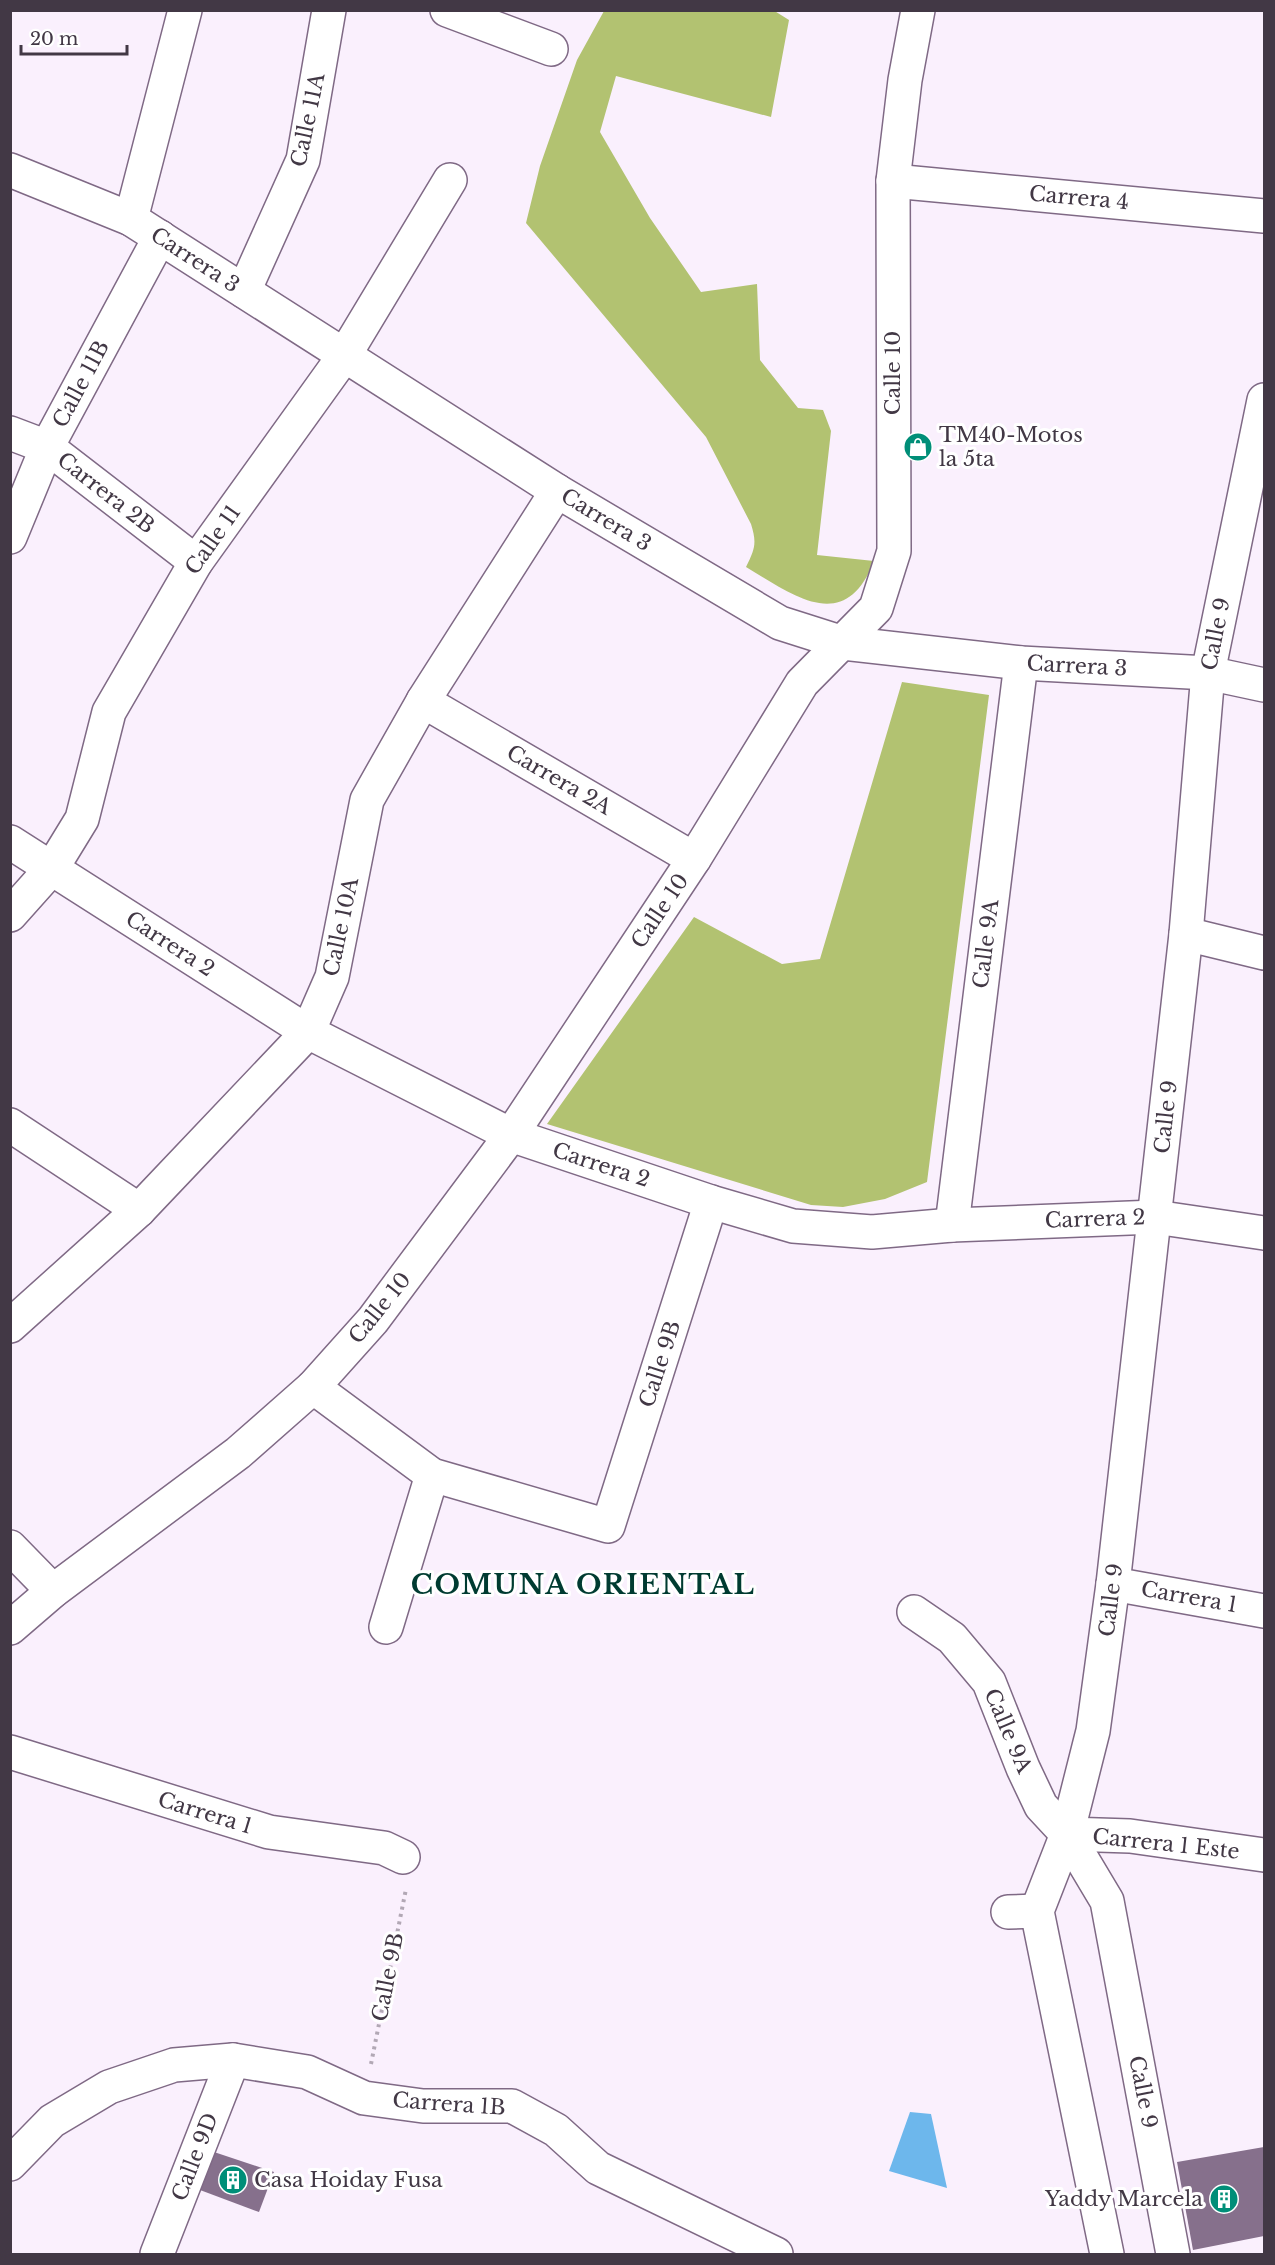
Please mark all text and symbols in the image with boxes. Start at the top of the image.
scale bar [21,18,128,56]
text: 20 m [30,28,78,50]
street label: Calle 11A [285,70,331,169]
street label: Carrera 4 [1028,181,1130,215]
street label: Carrera 3 [146,222,244,298]
street label: Calle 10 [880,331,906,415]
street label: Calle 11B [47,336,115,432]
place label: TM40-Motos la 5ta [939,422,1083,472]
shop icon: TM40-Motos la 5ta [902,431,934,463]
street label: Carrera 2B [52,447,160,539]
street label: Carrera 3 [556,483,656,557]
street label: Calle 11 [180,500,246,580]
street label: Calle 9 [1196,595,1236,673]
street label: Carrera 3 [1026,650,1128,682]
street label: Carrera 2A [502,740,617,821]
street label: Calle 10 [626,869,694,953]
street label: Calle 10A [318,874,364,979]
street label: Calle 9A [968,897,1004,990]
street label: Carrera 2 [121,906,219,982]
street label: Calle 9 [1149,1079,1183,1155]
street label: Carrera 2 [549,1137,653,1193]
street label: Carrera 2 [1044,1204,1146,1234]
street label: Calle 10 [343,1267,417,1349]
street label: Calle 9B [634,1317,686,1411]
street label: Calle 9 [1094,1562,1128,1638]
district label: COMUNA ORIENTAL [411,1568,755,1601]
street label: Carrera 1 [1139,1576,1239,1618]
street label: Calle 9A [979,1685,1038,1778]
street label: Carrera 1 [155,1786,255,1840]
street label: Carrera 1 Este [1091,1823,1241,1865]
street label: Calle 9B [367,1930,409,2024]
street label: Calle 9 [1123,2053,1163,2131]
street label: Carrera 1B [392,2087,506,2121]
street label: Calle 9D [166,2109,224,2205]
building icon: Casa Hoiday Fusa [217,2164,249,2196]
place label: Casa Hoiday Fusa [254,2167,443,2193]
building icon: Yaddy Marcela [1208,2183,1240,2215]
place label: Yaddy Marcela [1044,2186,1203,2212]

